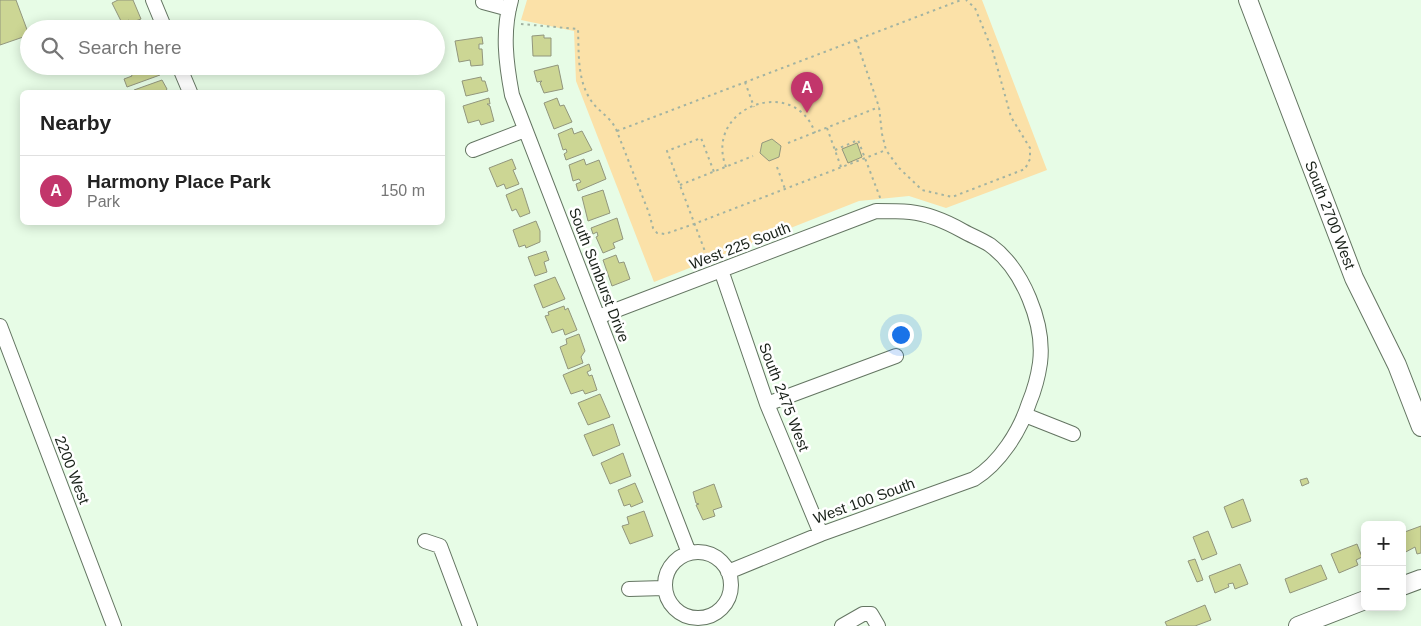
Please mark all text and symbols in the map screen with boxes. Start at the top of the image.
search box [20,20,445,75]
icon: search [38,34,66,62]
text: Search here [78,37,182,58]
pin: A [791,72,823,113]
text: Nearby [40,111,111,134]
street label: South 2700 West [1302,158,1359,272]
text: Harmony Place Park [87,171,271,192]
text: A [50,182,62,199]
text: 150 m [381,182,425,199]
text: Park [87,193,120,210]
street label: South Sunburst Drive [566,205,633,344]
street label: West 225 South [687,219,793,273]
your location [888,322,914,348]
street label: South 2475 West [756,340,813,454]
street label: 2200 West [52,433,93,507]
street label: West 100 South [811,474,917,527]
map controls [1361,521,1406,611]
button: + [1361,521,1406,566]
button: − [1361,566,1406,611]

